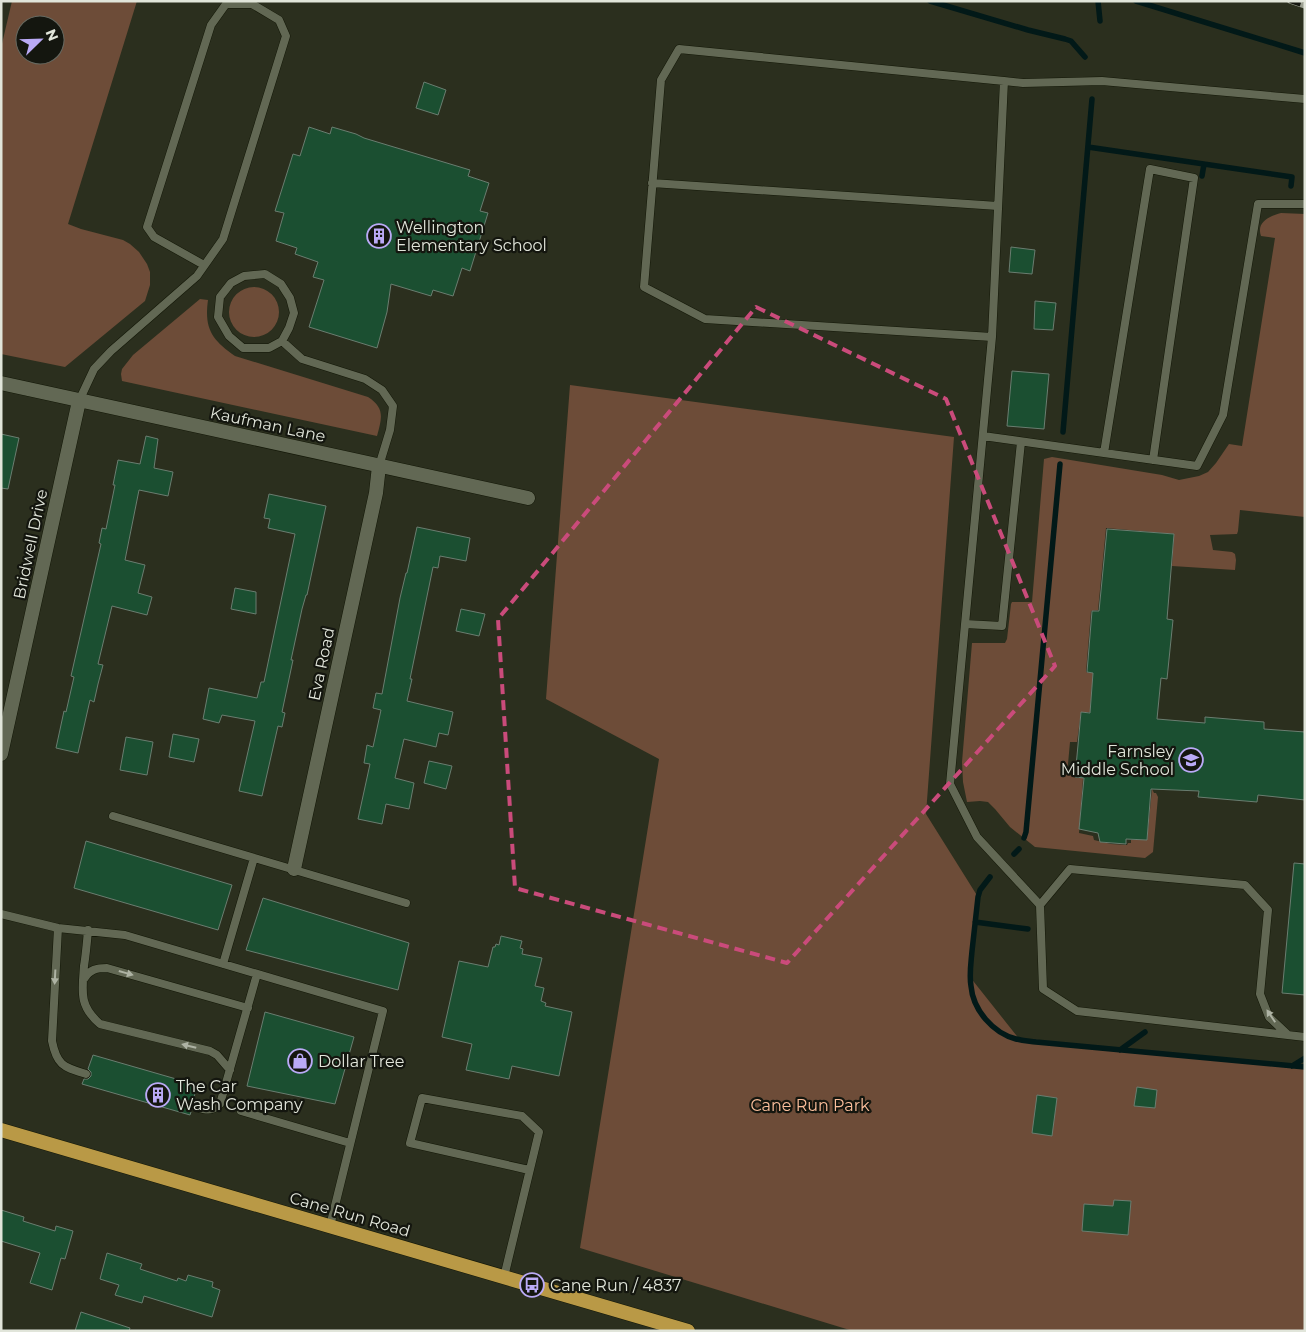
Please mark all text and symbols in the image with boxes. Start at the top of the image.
north arrow [15,15,65,65]
text: N [41,26,62,44]
place label: Wellington Elementary School [396,218,547,255]
building icon: Wellington Elementary School [366,223,392,249]
street label: Kaufman Lane [208,403,327,446]
street label: Bridwell Drive [10,487,51,601]
street label: Eva Road [304,626,339,702]
place label: Farnsley Middle School [1061,742,1174,779]
school or university icon: Farnsley Middle School [1178,747,1204,773]
one-way arrow [51,969,59,985]
one-way arrow [118,969,133,977]
one-way arrow [1266,1009,1275,1023]
one-way arrow [182,1042,197,1050]
shop icon: Dollar Tree [287,1048,313,1074]
place label: Dollar Tree [318,1052,404,1071]
place label: The Car Wash Company [176,1077,303,1114]
building icon: The Car Wash Company [145,1082,171,1108]
park label: Cane Run Park [750,1096,870,1115]
street label: Cane Run Road [287,1188,412,1241]
bus stop icon: Cane Run / 4837 [519,1272,545,1298]
place label: Cane Run / 4837 [550,1276,681,1295]

